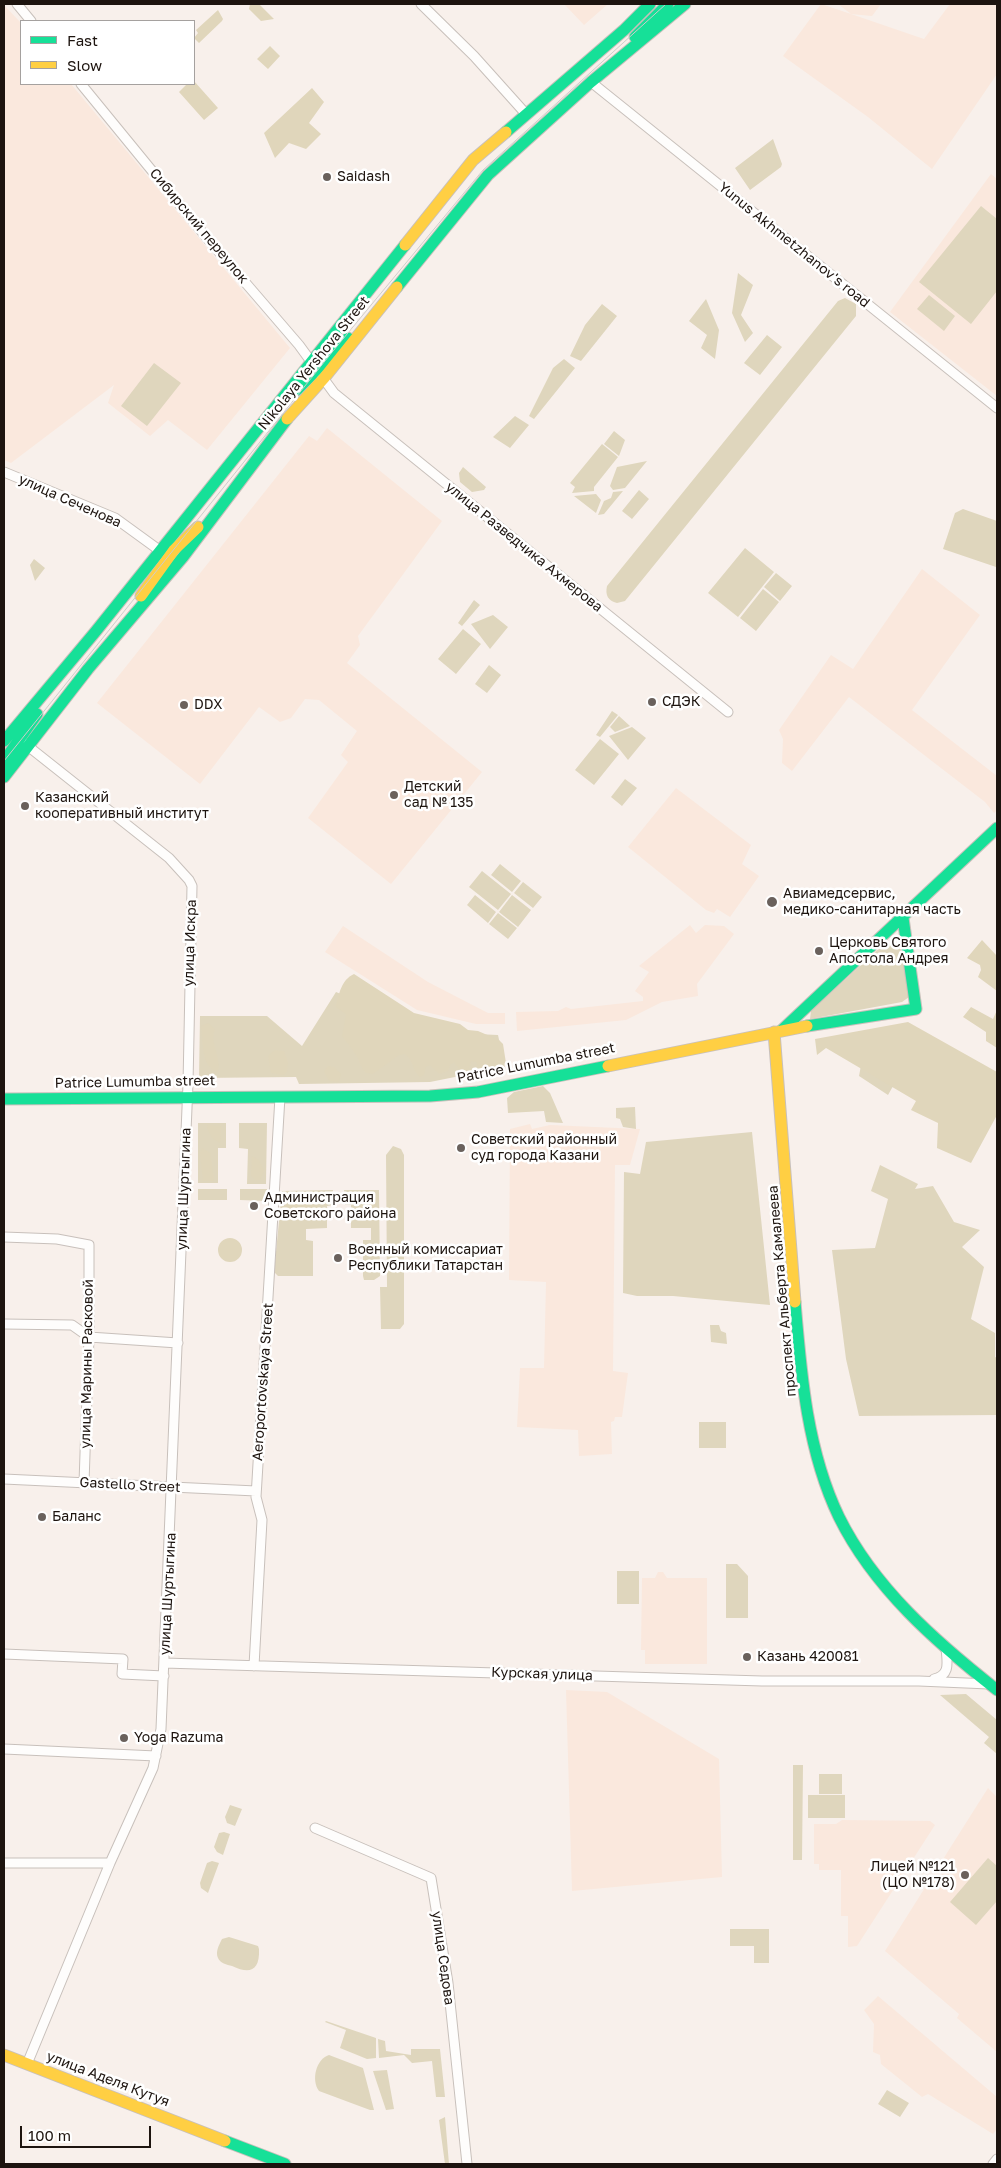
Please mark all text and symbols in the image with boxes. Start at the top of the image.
legend [20,20,195,85]
text: Fast [67,31,98,49]
text: Slow [67,56,102,74]
street label: Сибирский переулок [146,165,252,287]
place label: Saidash [337,169,390,185]
marker: Saidash [321,171,333,183]
street label: Yunus Akhmetzhanov's road [715,179,873,311]
street label: Nikolaya Yershova Street [255,293,373,433]
street label: улица Сеченова [16,471,124,531]
street label: улица Разведчика Ахмерова [442,478,606,616]
place label: СДЭК [662,694,700,710]
marker: СДЭК [646,696,658,708]
place label: DDX [194,697,223,713]
marker: DDX [178,699,190,711]
place label: Детский сад № 135 [404,779,473,812]
marker: Детский сад № 135 [388,789,400,801]
place label: Казанский кооперативный институт [35,790,209,822]
marker: Казанский кооперативный институт [19,800,31,812]
place label: Авиамедсервис, медико-санитарная часть [783,886,961,919]
marker: Авиамедсервис, медико-санитарная часть [765,895,779,909]
street label: улица Искра [180,899,200,987]
place label: Церковь Святого Апостола Андрея [829,935,948,968]
marker: Церковь Святого Апостола Андрея [813,945,825,957]
street label: Patrice Lumumba street [456,1039,616,1087]
street label: Patrice Lumumba street [55,1072,215,1092]
street label: улица Шуртыгина [173,1127,195,1251]
place label: Советский районный суд города Казани [471,1132,617,1164]
marker: Советский районный суд города Казани [455,1142,467,1154]
street label: проспект Альберта Камалеева [764,1185,800,1397]
place label: Администрация Советского района [264,1190,396,1222]
marker: Администрация Советского района [248,1200,260,1212]
place label: Военный комиссариат Республики Татарстан [348,1242,503,1274]
marker: Военный комиссариат Республики Татарстан [332,1252,344,1264]
street label: улица Марины Расковой [77,1279,97,1449]
street label: Aeroportovskaya Street [249,1302,277,1462]
street label: Gastello Street [79,1474,181,1496]
place label: Баланс [52,1509,101,1525]
marker: Баланс [36,1511,48,1523]
street label: улица Шуртыгина [156,1532,180,1656]
place label: Казань 420081 [757,1649,859,1665]
marker: Казань 420081 [741,1651,753,1663]
street label: Курская улица [491,1664,593,1684]
place label: Yoga Razuma [134,1730,223,1746]
marker: Yoga Razuma [118,1732,130,1744]
place label: Лицей №121 (ЦО №178) [871,1859,955,1891]
marker: Лицей №121 (ЦО №178) [959,1869,971,1881]
street label: улица Седова [428,1910,458,2006]
street label: улица Аделя Кутуя [44,2048,172,2110]
scale bar [22,2116,154,2148]
text: 100 m [28,2126,71,2144]

